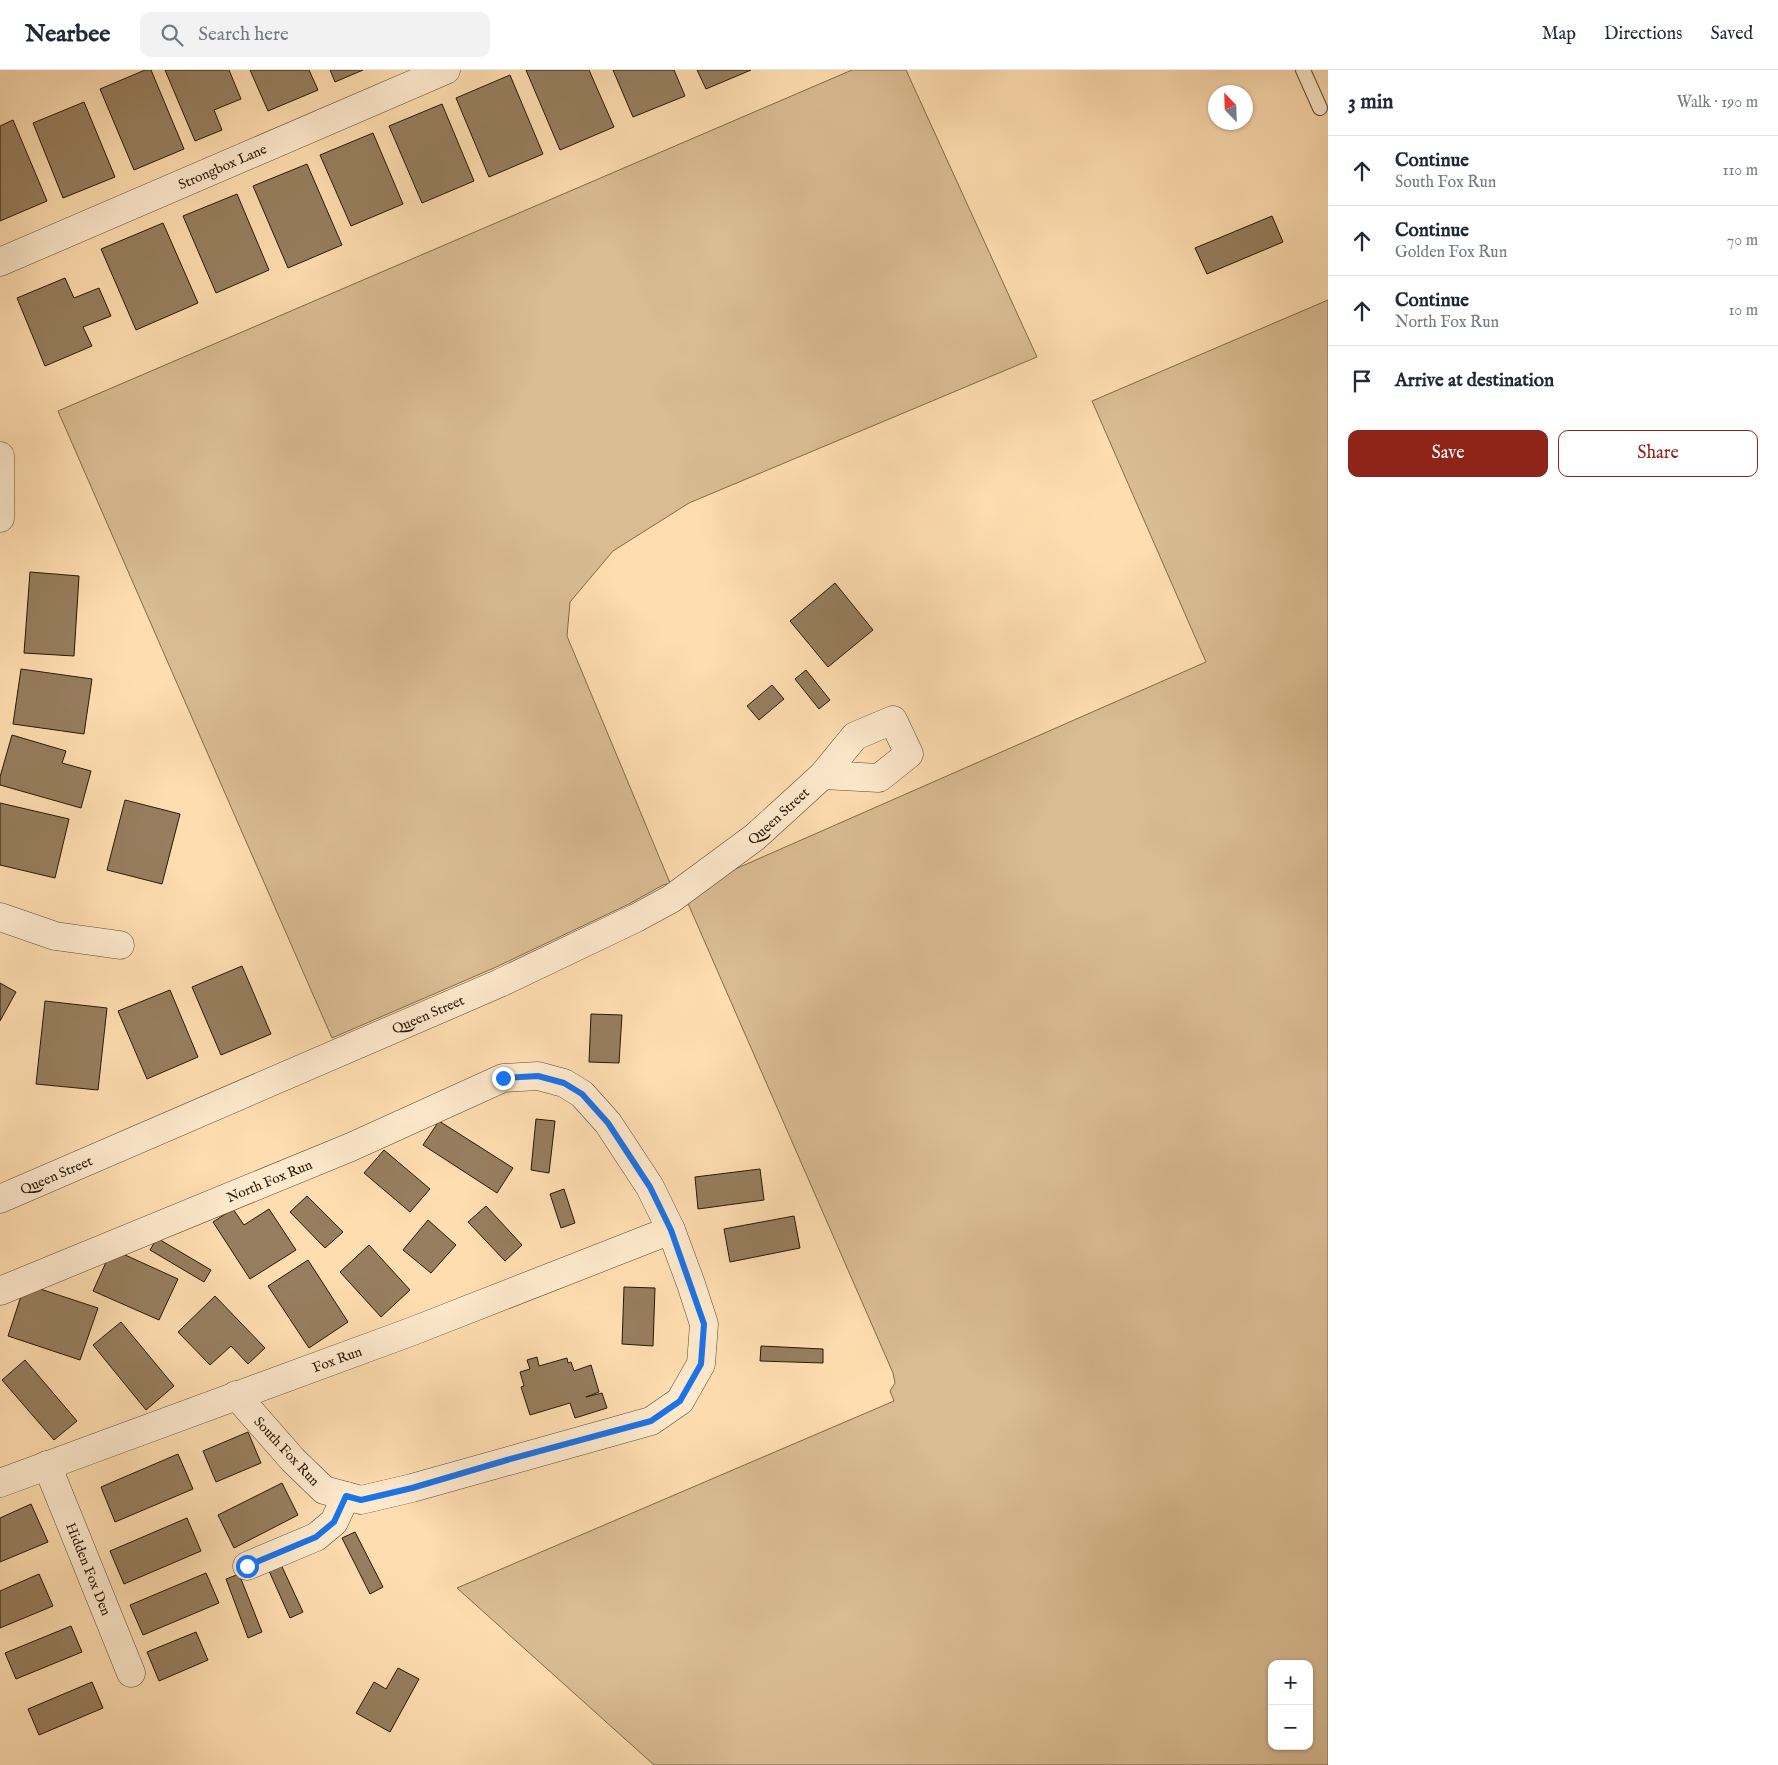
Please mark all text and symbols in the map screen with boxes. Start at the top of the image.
search box [140,12,490,57]
text: Nearbee [25,19,110,50]
icon: search [158,21,186,49]
text: Search here [198,23,289,47]
text: Map [1542,23,1576,46]
text: Directions [1604,23,1682,46]
text: Saved [1710,23,1753,46]
north arrow [1208,85,1253,130]
text: 3 min [1348,89,1393,116]
text: Walk · 190 m [1677,93,1758,113]
street label: Strongbox Lane [176,140,270,194]
text: Continue [1395,149,1469,173]
icon: ahead [1348,157,1376,185]
text: 110 m [1722,161,1758,181]
text: South Fox Run [1395,173,1496,193]
text: Continue [1395,219,1469,243]
icon: ahead [1348,227,1376,255]
text: 70 m [1727,231,1758,251]
text: Golden Fox Run [1395,243,1507,263]
text: Continue [1395,289,1469,313]
icon: ahead [1348,297,1376,325]
text: 10 m [1728,301,1758,321]
text: North Fox Run [1395,313,1499,333]
icon: arrive [1348,367,1376,395]
text: Arrive at destination [1395,369,1554,393]
button: Save [1348,430,1548,477]
button: Share [1558,430,1758,477]
street label: Queen Street [745,784,814,849]
street label: Queen Street [389,992,467,1039]
route end [492,1067,515,1090]
street label: Queen Street [17,1152,95,1199]
street label: North Fox Run [224,1156,316,1207]
street label: Fox Run [310,1342,365,1377]
street label: South Fox Run [249,1413,323,1491]
street label: Hidden Fox Den [61,1520,115,1619]
route start [236,1555,259,1578]
map controls [1268,1660,1313,1750]
button: + [1268,1660,1313,1705]
button: − [1268,1705,1313,1750]

